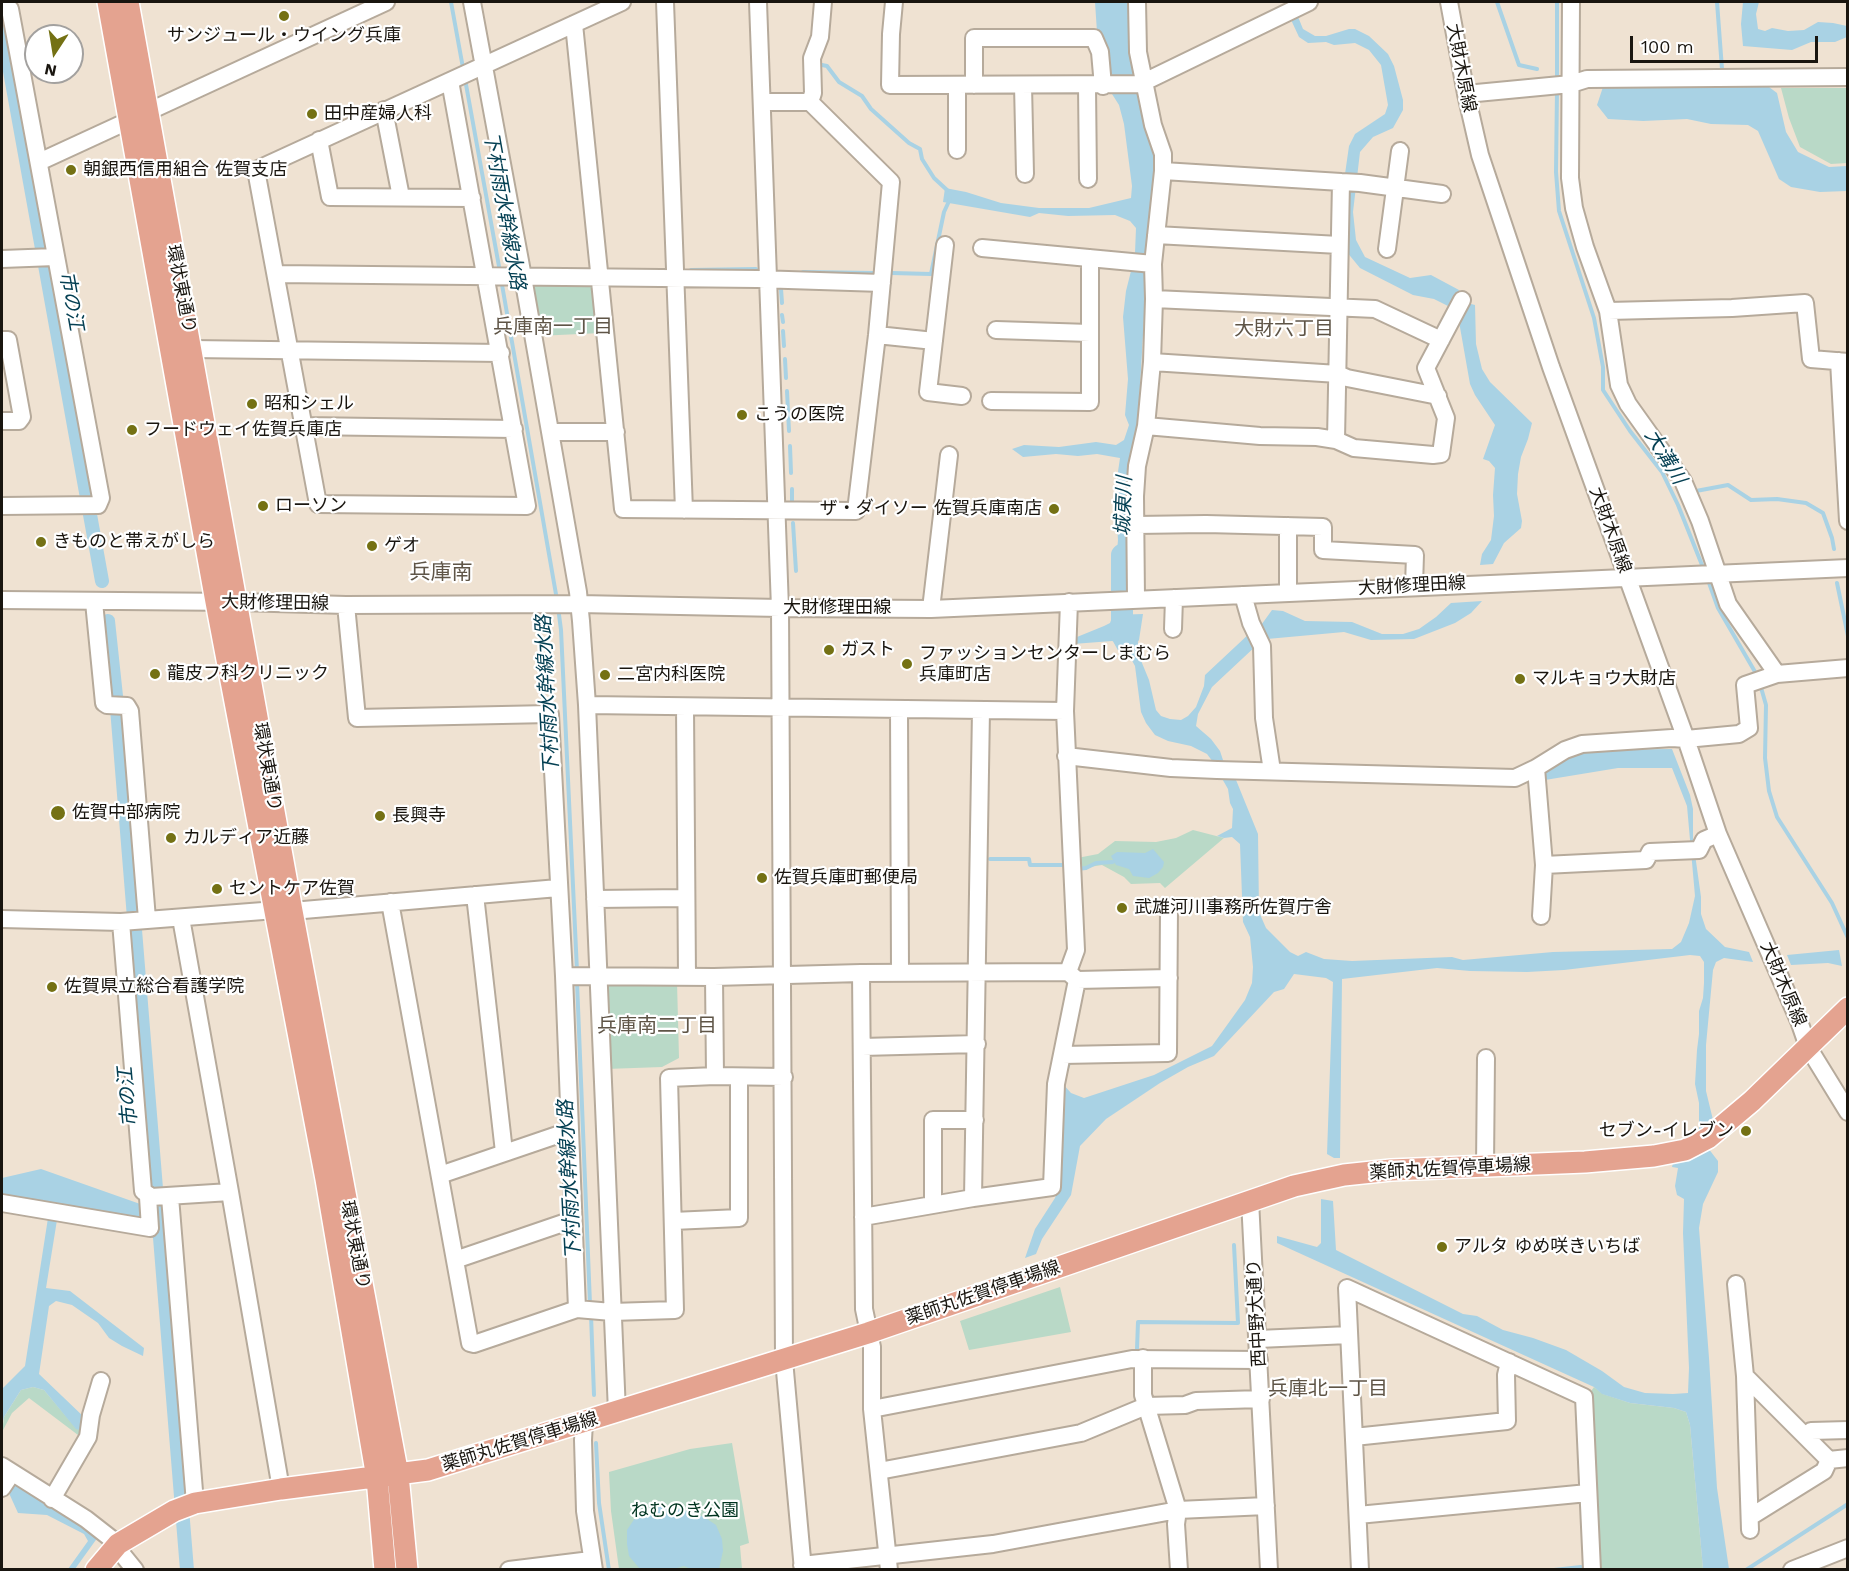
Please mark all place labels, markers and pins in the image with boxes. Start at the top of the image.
marker: サンジュール・ウイング兵庫 [277,9,291,23]
place label: サンジュール・ウイング兵庫 [167,25,401,47]
place label: 田中産婦人科 [324,103,432,125]
marker: 田中産婦人科 [305,107,319,121]
place label: 朝銀西信用組合 佐賀支店 [83,159,287,181]
marker: 朝銀西信用組合 佐賀支店 [64,163,78,177]
place label: 昭和シェル [264,393,354,415]
marker: 昭和シェル [245,397,259,411]
place label: こうの医院 [754,404,844,426]
marker: こうの医院 [735,408,749,422]
place label: フードウェイ佐賀兵庫店 [144,419,342,441]
marker: フードウェイ佐賀兵庫店 [125,423,139,437]
place label: ローソン [275,495,347,517]
place label: ザ・ダイソー 佐賀兵庫南店 [820,498,1042,520]
marker: ローソン [256,499,270,513]
marker: ザ・ダイソー 佐賀兵庫南店 [1047,502,1061,516]
place label: きものと帯えがしら [53,531,215,553]
marker: きものと帯えがしら [34,535,48,549]
place label: ゲオ [384,535,420,557]
marker: ゲオ [365,539,379,553]
place label: ガスト [841,639,895,661]
marker: ガスト [822,643,836,657]
place label: ファッションセンターしまむら 兵庫町店 [919,643,1171,686]
marker: ファッションセンターしまむら 兵庫町店 [900,657,914,671]
place label: 龍皮フ科クリニック [167,663,329,685]
place label: 二宮内科医院 [617,664,725,686]
marker: 龍皮フ科クリニック [148,667,162,681]
marker: 二宮内科医院 [598,668,612,682]
place label: マルキョウ大財店 [1532,668,1676,690]
marker: マルキョウ大財店 [1513,672,1527,686]
place label: 佐賀中部病院 [72,802,180,824]
marker: 佐賀中部病院 [49,804,67,822]
place label: 長興寺 [392,805,446,827]
marker: 長興寺 [373,809,387,823]
place label: カルディア近藤 [183,827,309,849]
marker: カルディア近藤 [164,831,178,845]
place label: 佐賀兵庫町郵便局 [774,867,918,889]
marker: 佐賀兵庫町郵便局 [755,871,769,885]
place label: セントケア佐賀 [229,878,355,900]
marker: セントケア佐賀 [210,882,224,896]
place label: 武雄河川事務所佐賀庁舎 [1134,897,1332,919]
marker: 武雄河川事務所佐賀庁舎 [1115,901,1129,915]
place label: 佐賀県立総合看護学院 [64,976,244,998]
marker: 佐賀県立総合看護学院 [45,980,59,994]
place label: セブン-イレブン [1599,1120,1734,1142]
marker: セブン-イレブン [1739,1124,1753,1138]
place label: アルタ ゆめ咲きいちば [1454,1236,1640,1258]
marker: アルタ ゆめ咲きいちば [1435,1240,1449,1254]

